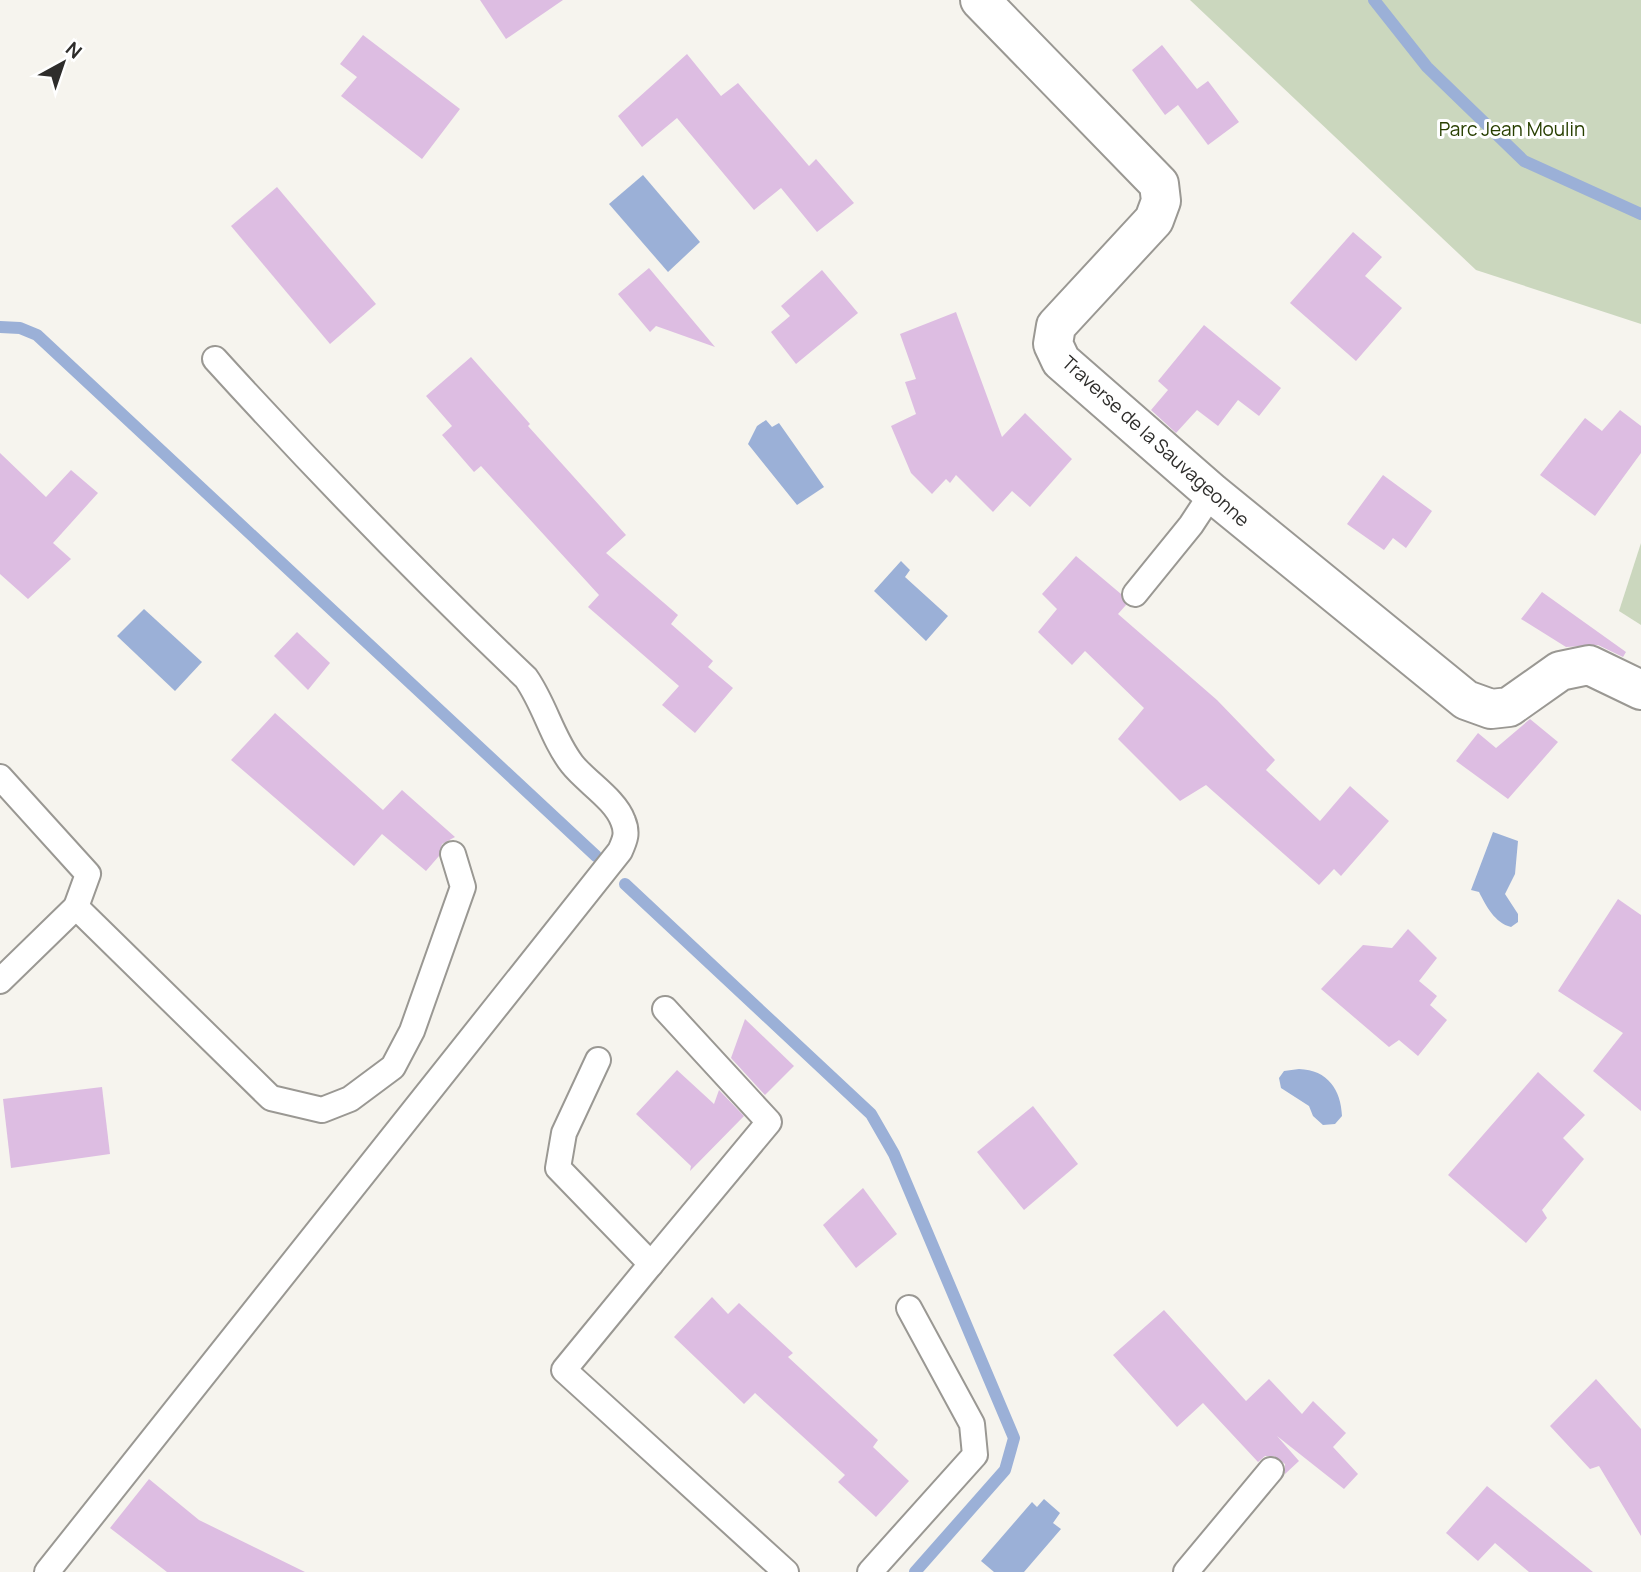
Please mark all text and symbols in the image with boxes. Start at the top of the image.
north arrow [28,28,98,98]
text: N [60,36,88,64]
park label: Parc Jean Moulin [1439,116,1585,142]
street label: Traverse de la Sauvageonne [1057,350,1255,532]

